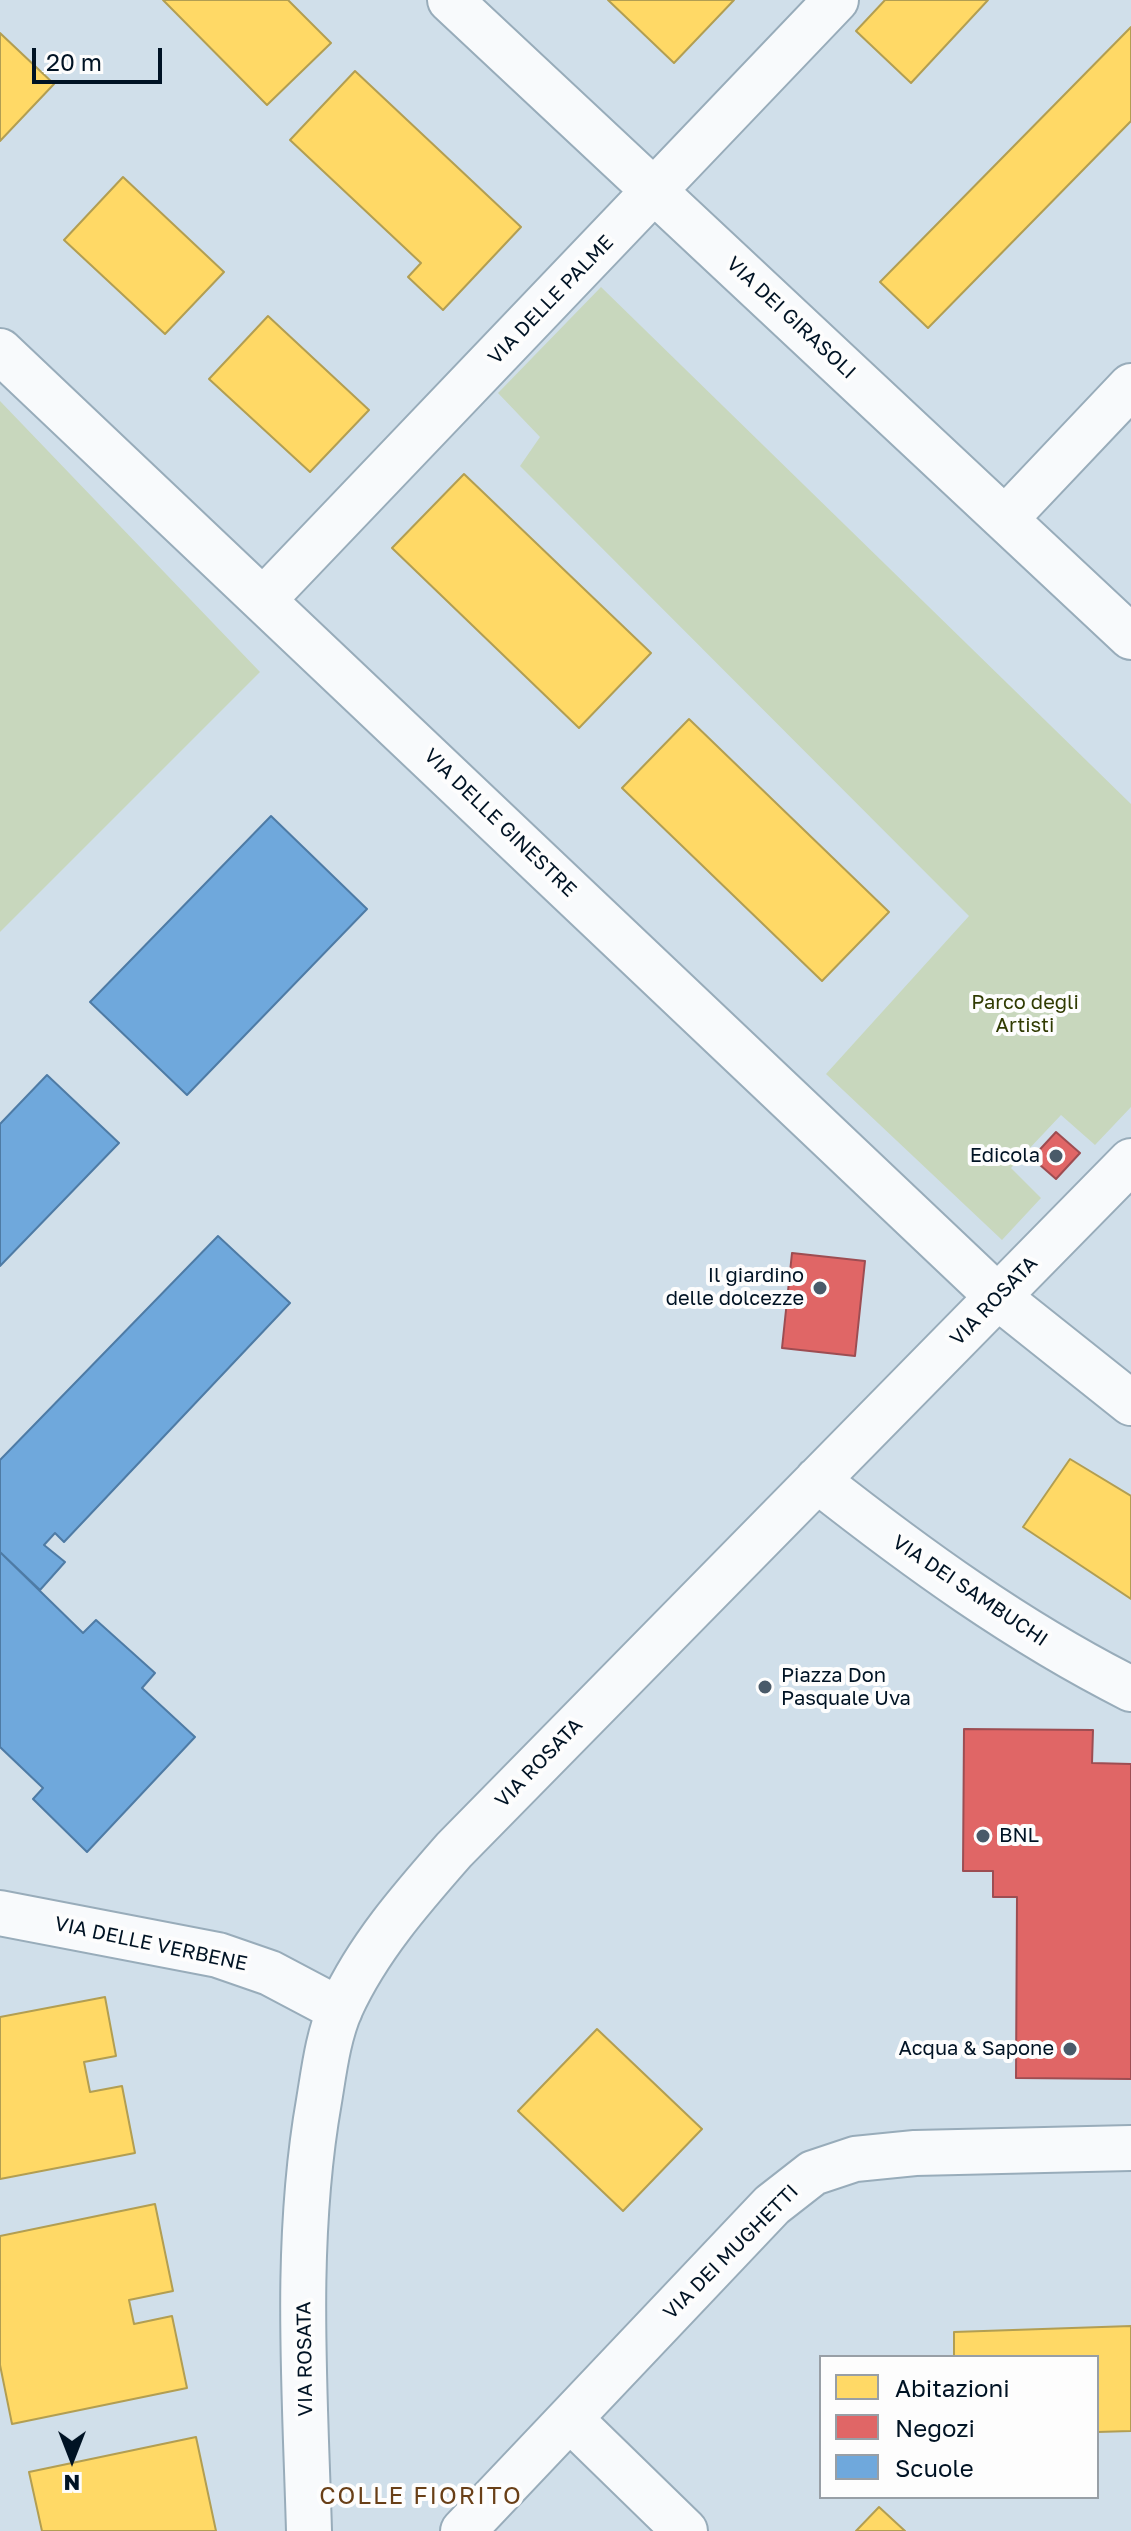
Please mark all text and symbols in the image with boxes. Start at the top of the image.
scale bar [36,32,166,82]
text: 20 m [46,47,102,76]
street label: VIA DELLE PALME [483,231,619,369]
street label: VIA DEI GIRASOLI [721,252,861,384]
street label: VIA DELLE GINESTRE [419,744,581,902]
park label: Parco degli Artisti [971,991,1079,1038]
place label: Edicola [970,1144,1040,1168]
marker: Edicola [1047,1147,1065,1165]
street label: VIA ROSATA [945,1251,1043,1351]
place label: Il giardino delle dolcezze [666,1264,804,1311]
marker: Il giardino delle dolcezze [811,1279,829,1297]
street label: VIA DEI SAMBUCHI [888,1530,1052,1652]
place label: Piazza Don Pasquale Uva [781,1664,911,1711]
marker: Piazza Don Pasquale Uva [756,1678,774,1696]
street label: VIA ROSATA [490,1713,588,1813]
place label: BNL [999,1824,1039,1848]
marker: BNL [974,1827,992,1845]
street label: VIA DELLE VERBENE [52,1912,250,1976]
place label: Acqua & Sapone [899,2037,1054,2061]
marker: Acqua & Sapone [1061,2040,1079,2058]
street label: VIA DEI MUGHETTI [659,2180,803,2324]
street label: VIA ROSATA [292,2301,318,2417]
legend [819,2355,1099,2499]
text: Abitazioni [895,2373,1010,2402]
text: Negozi [895,2413,975,2442]
north arrow [32,2419,112,2499]
text: Scuole [895,2453,974,2482]
text: N [64,2470,80,2497]
district label: COLLE FIORITO [319,2482,523,2510]

